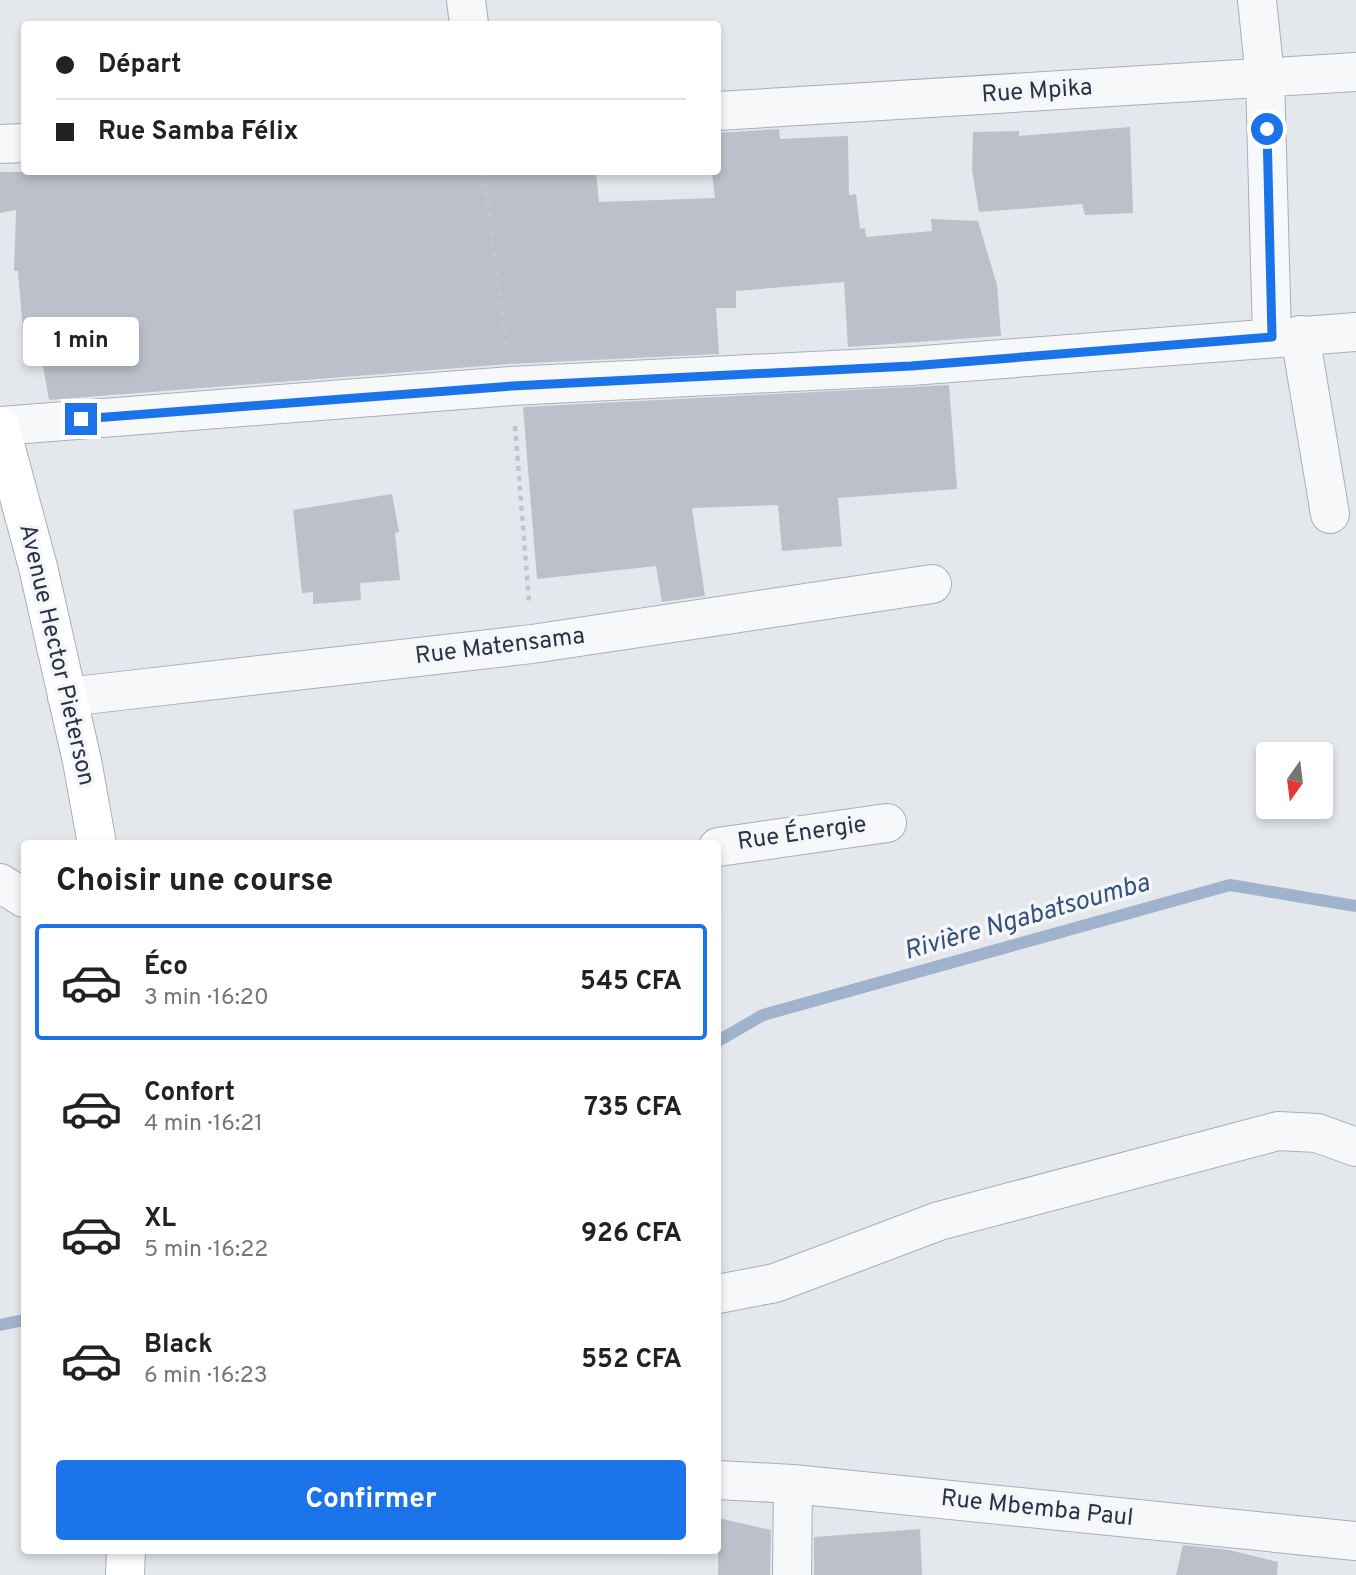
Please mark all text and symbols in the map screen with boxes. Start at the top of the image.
text: Départ [98,49,182,82]
street label: Rue Mpika [980,73,1094,111]
route start [1251,113,1283,145]
text: Rue Samba Félix [98,116,299,149]
callout: 1 min [23,318,139,366]
text: 1 min [53,327,109,356]
route end [65,403,97,435]
street label: Avenue Hector Pieterson [11,521,101,789]
street label: Rue Matensama [413,622,587,672]
north arrow [1256,742,1334,819]
map controls [1256,742,1333,819]
street label: Rue Énergie [735,808,869,858]
text: Choisir une course [56,862,333,902]
water label: Rivière Ngabatsoumba [900,867,1154,969]
icon: car [60,951,123,1014]
text: Éco [144,951,188,984]
text: 545 CFA [580,966,682,999]
text: 3 min · 16:20 [144,984,269,1013]
icon: car [60,1077,123,1140]
text: Confort [144,1077,235,1110]
text: 735 CFA [584,1092,682,1125]
text: 4 min · 16:21 [144,1110,263,1139]
icon: car [60,1203,123,1266]
text: XL [144,1203,176,1236]
text: 926 CFA [581,1218,682,1251]
text: 5 min · 16:22 [144,1236,268,1265]
icon: car [60,1329,123,1392]
text: Black [144,1329,213,1362]
text: 552 CFA [581,1344,682,1377]
text: 6 min · 16:23 [144,1362,268,1391]
button: Confirmer [56,1460,686,1540]
street label: Rue Mbemba Paul [939,1484,1135,1534]

